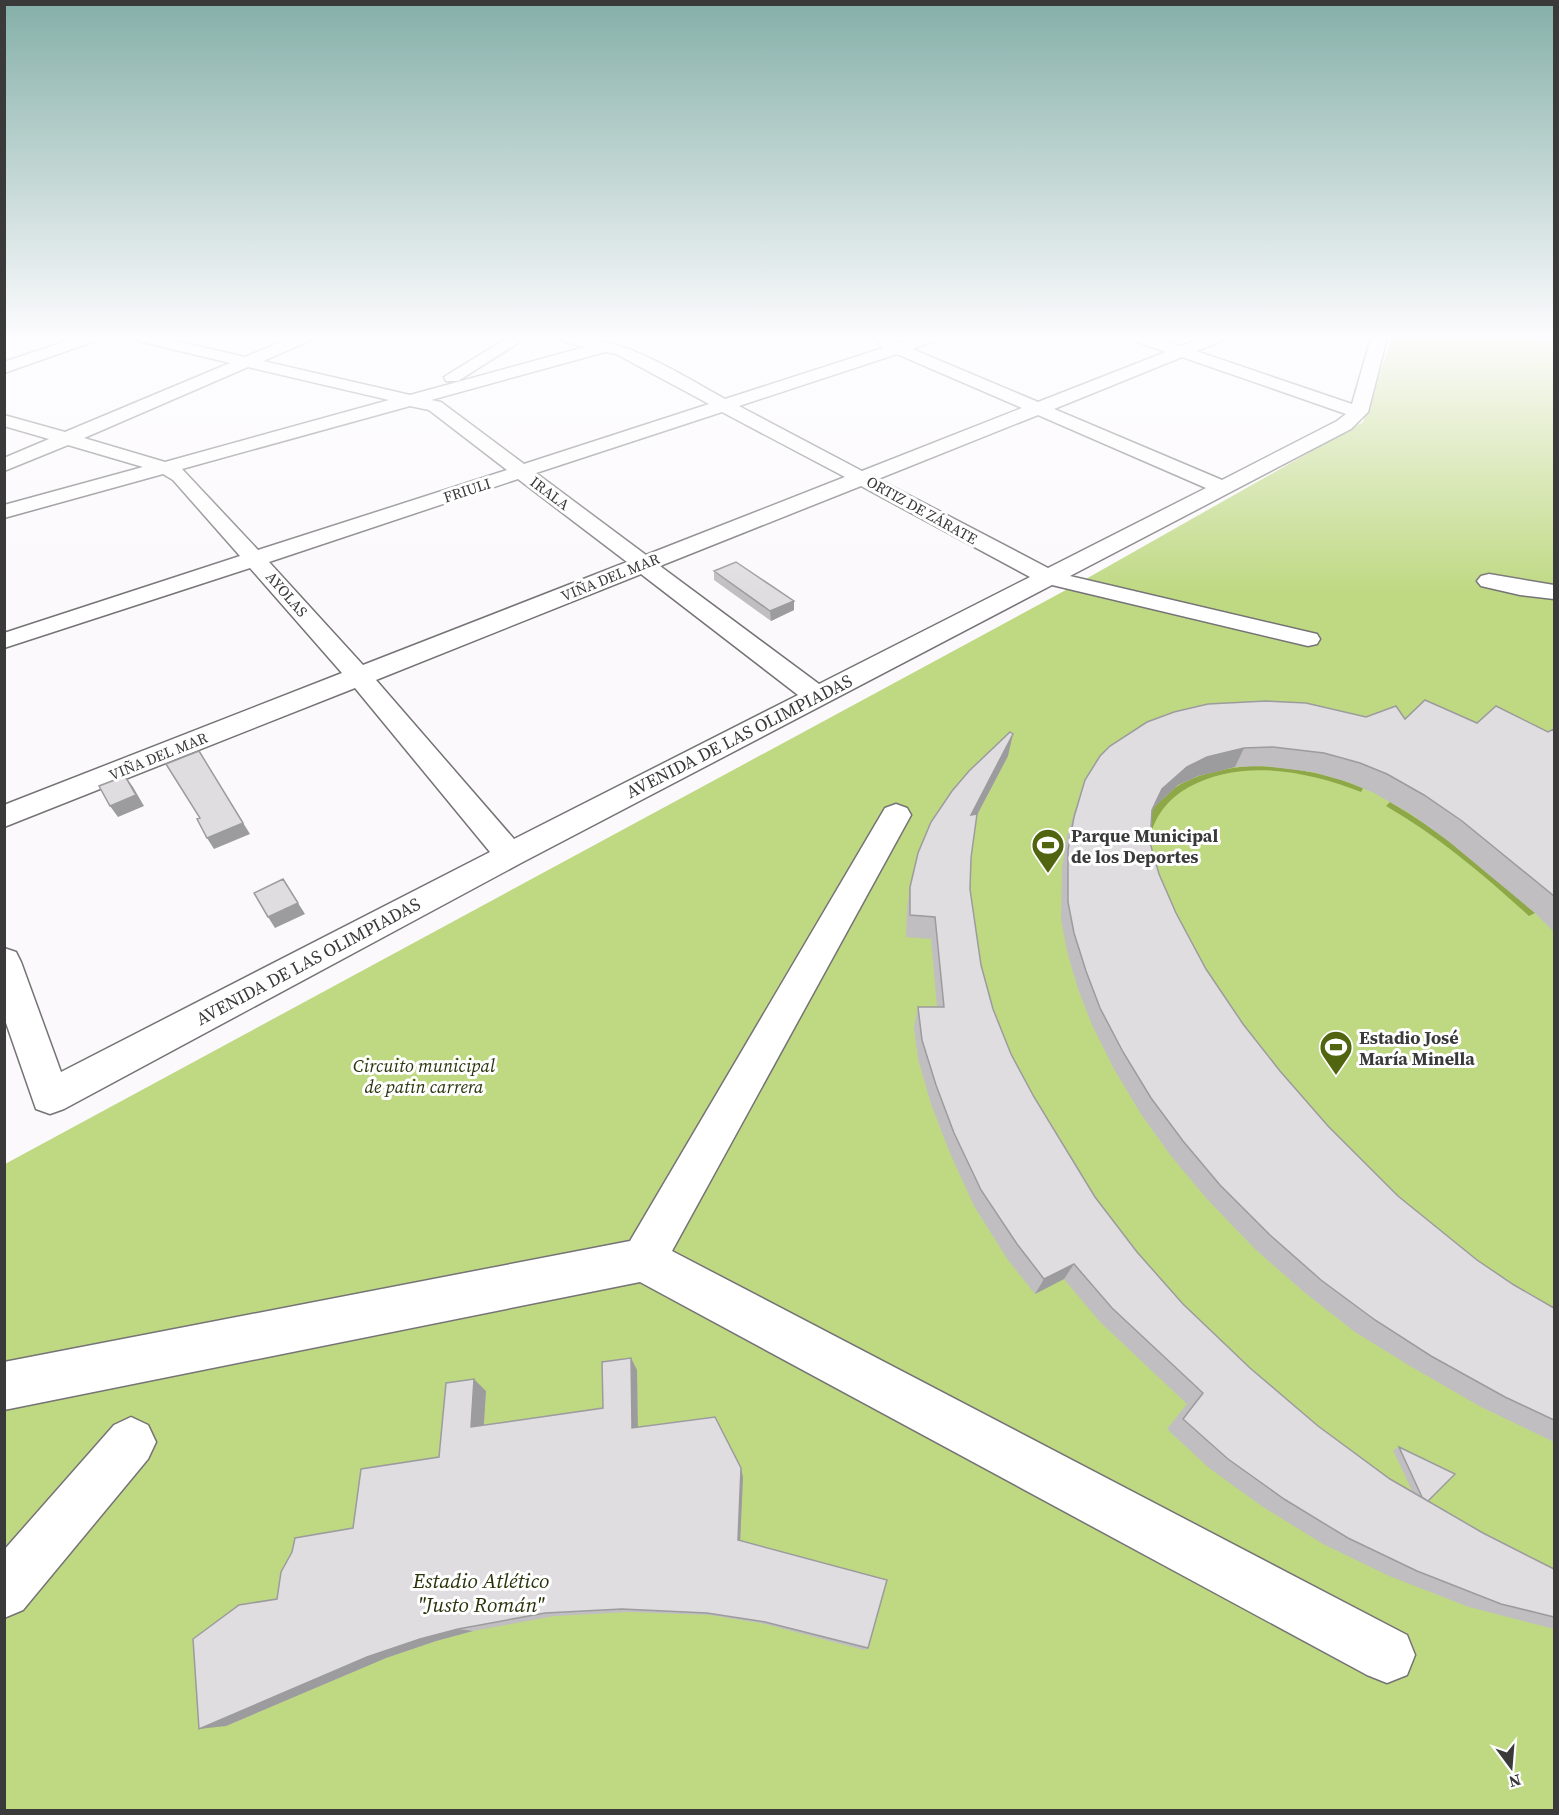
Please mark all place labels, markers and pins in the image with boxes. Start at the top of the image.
place label: Parque Municipal de los Deportes [1071,823,1218,869]
sports icon: Parque Municipal de los Deportes [1030,827,1066,874]
place label: Estadio José María Minella [1359,1025,1475,1071]
sports icon: Estadio José María Minella [1318,1029,1354,1076]

